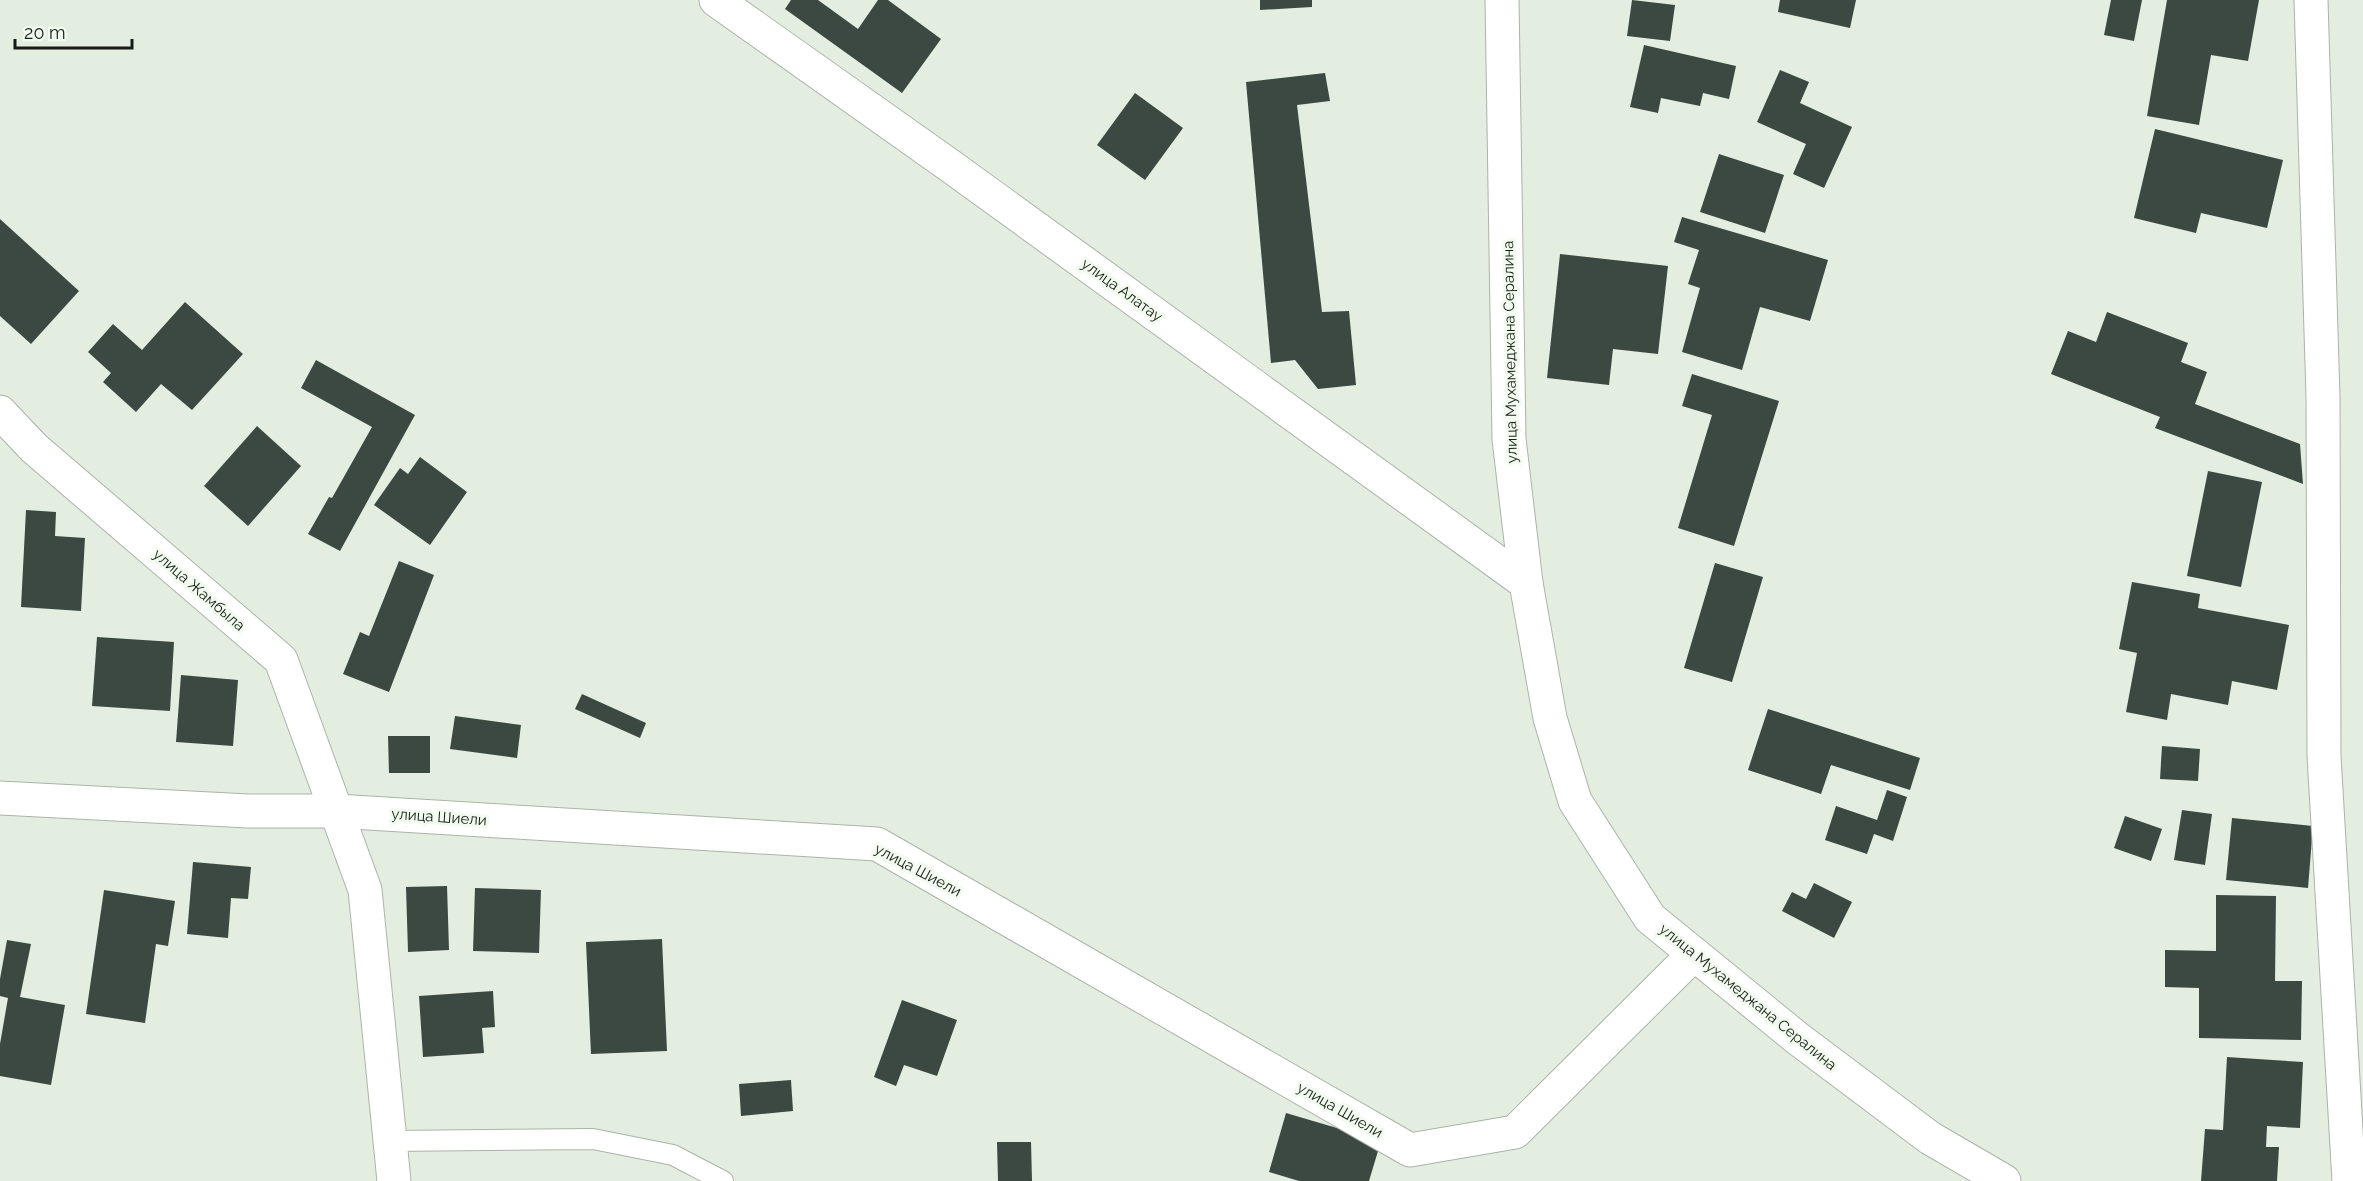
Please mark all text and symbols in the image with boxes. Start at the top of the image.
scale bar [15,12,132,50]
text: 20 m [24,22,66,43]
street label: улица Мухамеджана Сералина [1499,240,1521,464]
street label: улица Алатау [1078,255,1166,325]
street label: улица Жамбыла [149,545,249,635]
street label: улица Шиели [391,805,487,829]
street label: улица Шиели [872,840,964,900]
street label: улица Мухамеджана Сералина [1656,920,1840,1074]
street label: улица Шиели [1294,1078,1386,1142]

